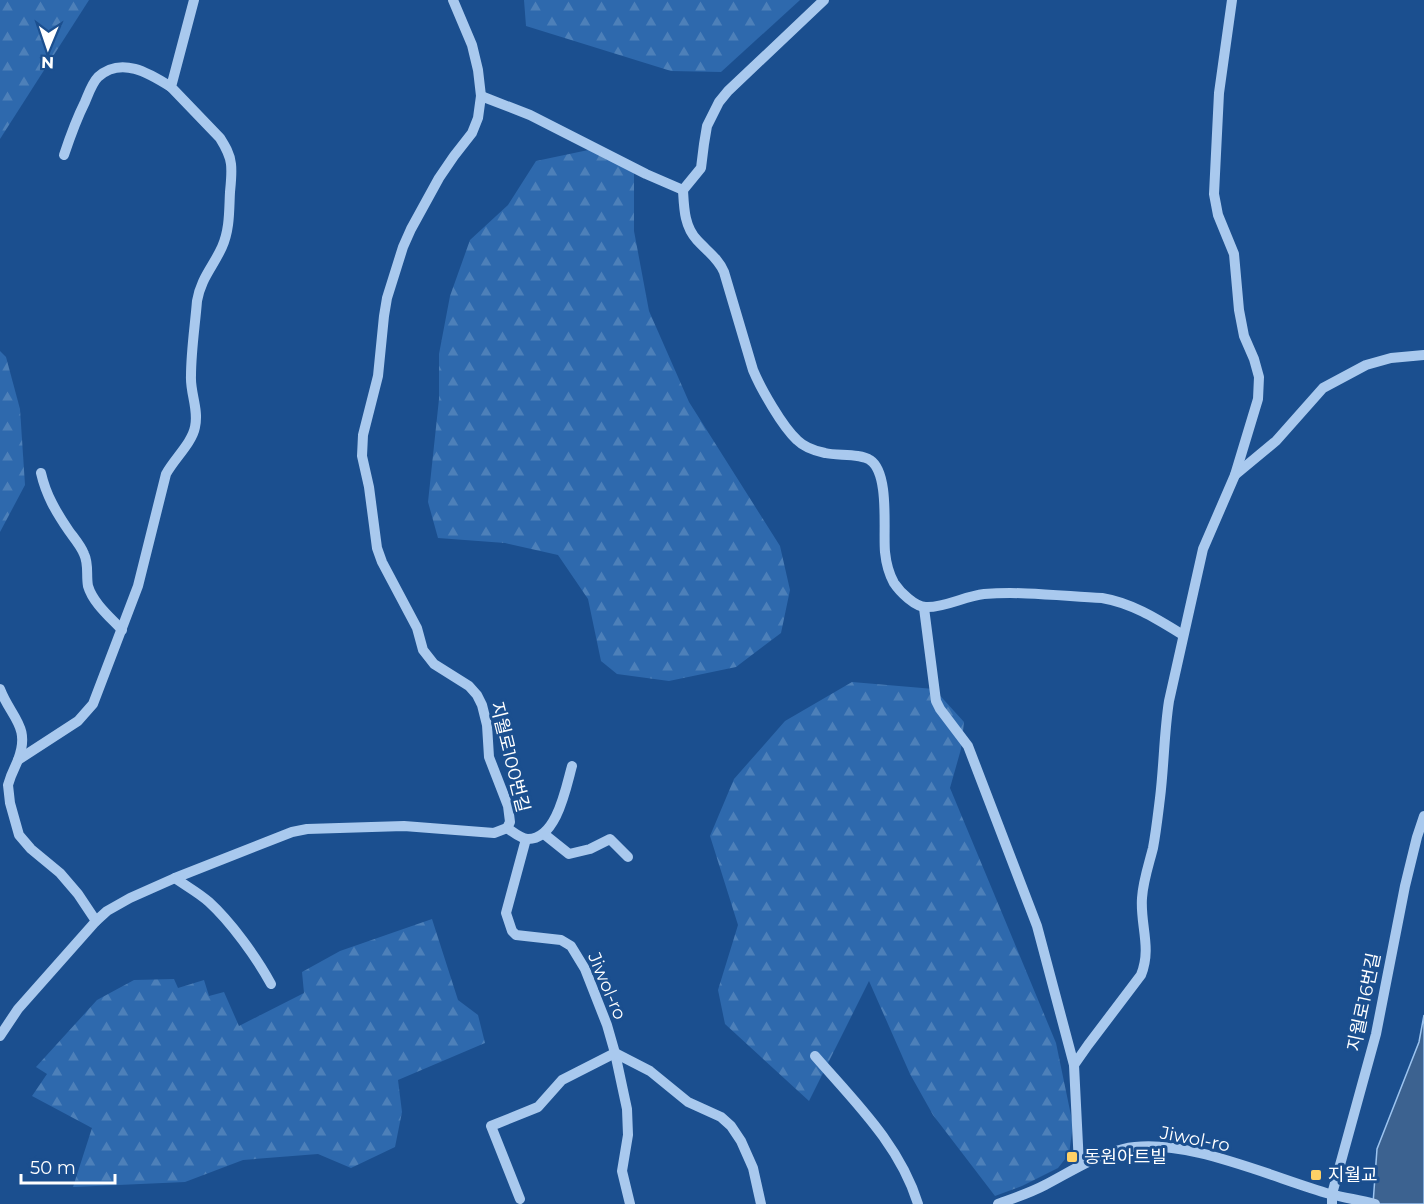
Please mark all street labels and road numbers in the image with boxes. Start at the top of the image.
street label: 지월로100번길 [486,699,534,815]
street label: Jiwol-ro [583,948,631,1023]
street label: 지월로16번길 [1343,951,1385,1053]
street label: Jiwol-ro [1157,1121,1232,1157]

